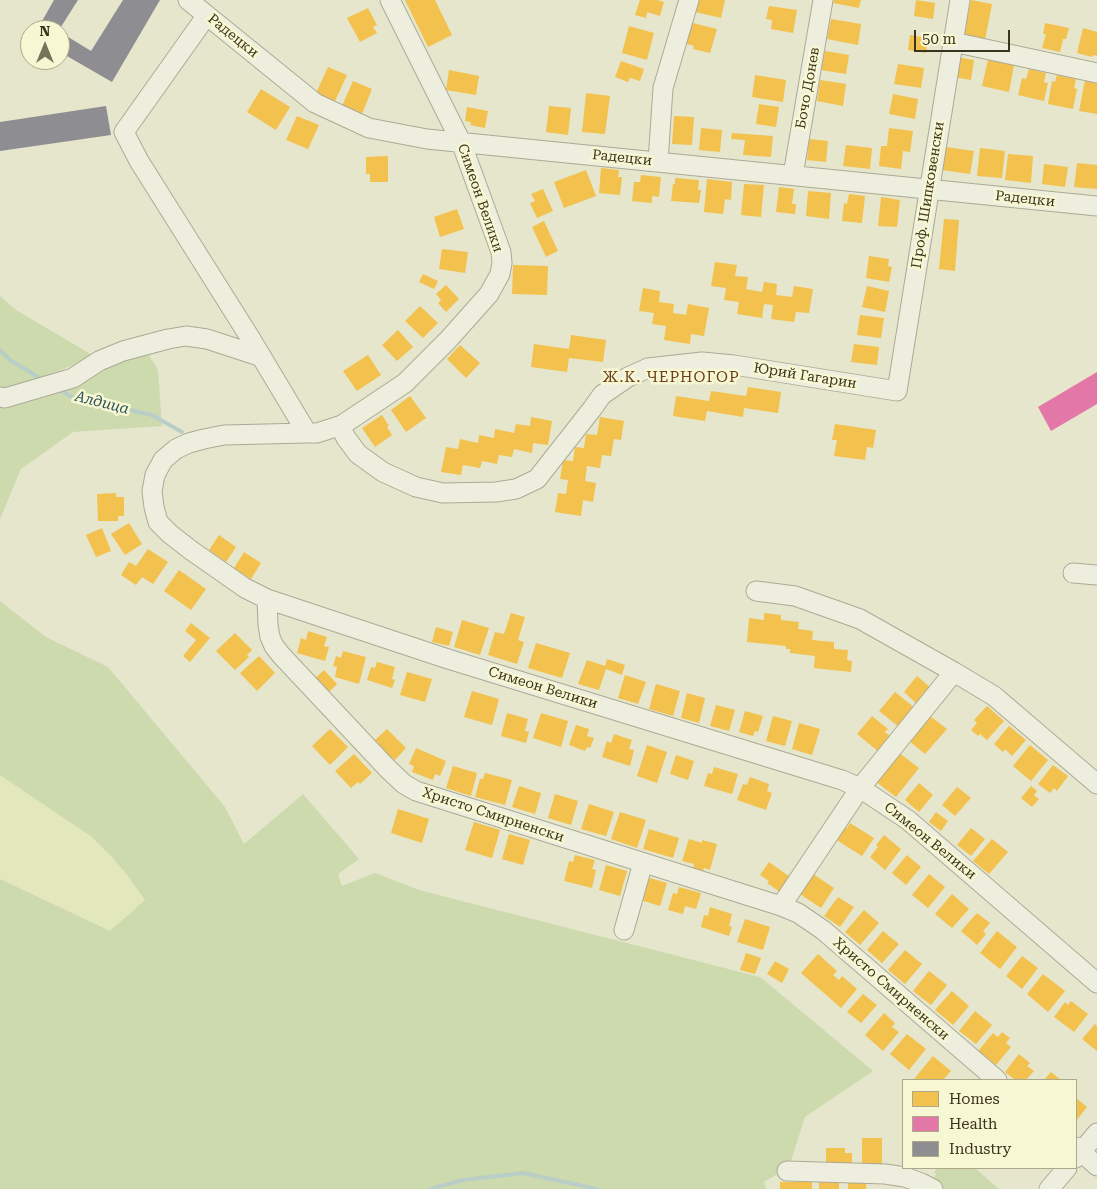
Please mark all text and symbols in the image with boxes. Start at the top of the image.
street label: Радецки [204,11,262,61]
north arrow [20,20,70,70]
scale bar [917,20,1013,52]
text: N [40,23,50,39]
text: 50 m [922,30,956,48]
street label: Бочо Донев [793,46,823,130]
street label: Проф. Шипковенски [908,120,948,270]
street label: Симеон Велики [454,142,506,254]
street label: Радецки [591,147,653,169]
street label: Радецки [994,188,1056,210]
street label: Юрий Гагарин [752,360,858,392]
district label: Ж.К. ЧЕРНОГОР [601,369,741,387]
water label: Алдица [73,388,131,418]
street label: Симеон Велики [486,663,600,713]
street label: Христо Смирненски [420,784,566,846]
street label: Симеон Велики [881,799,979,883]
street label: Христо Смирненски [829,934,953,1044]
legend [902,1079,1077,1169]
text: Homes [949,1090,1000,1108]
text: Health [949,1115,998,1133]
text: Industry [949,1140,1011,1158]

